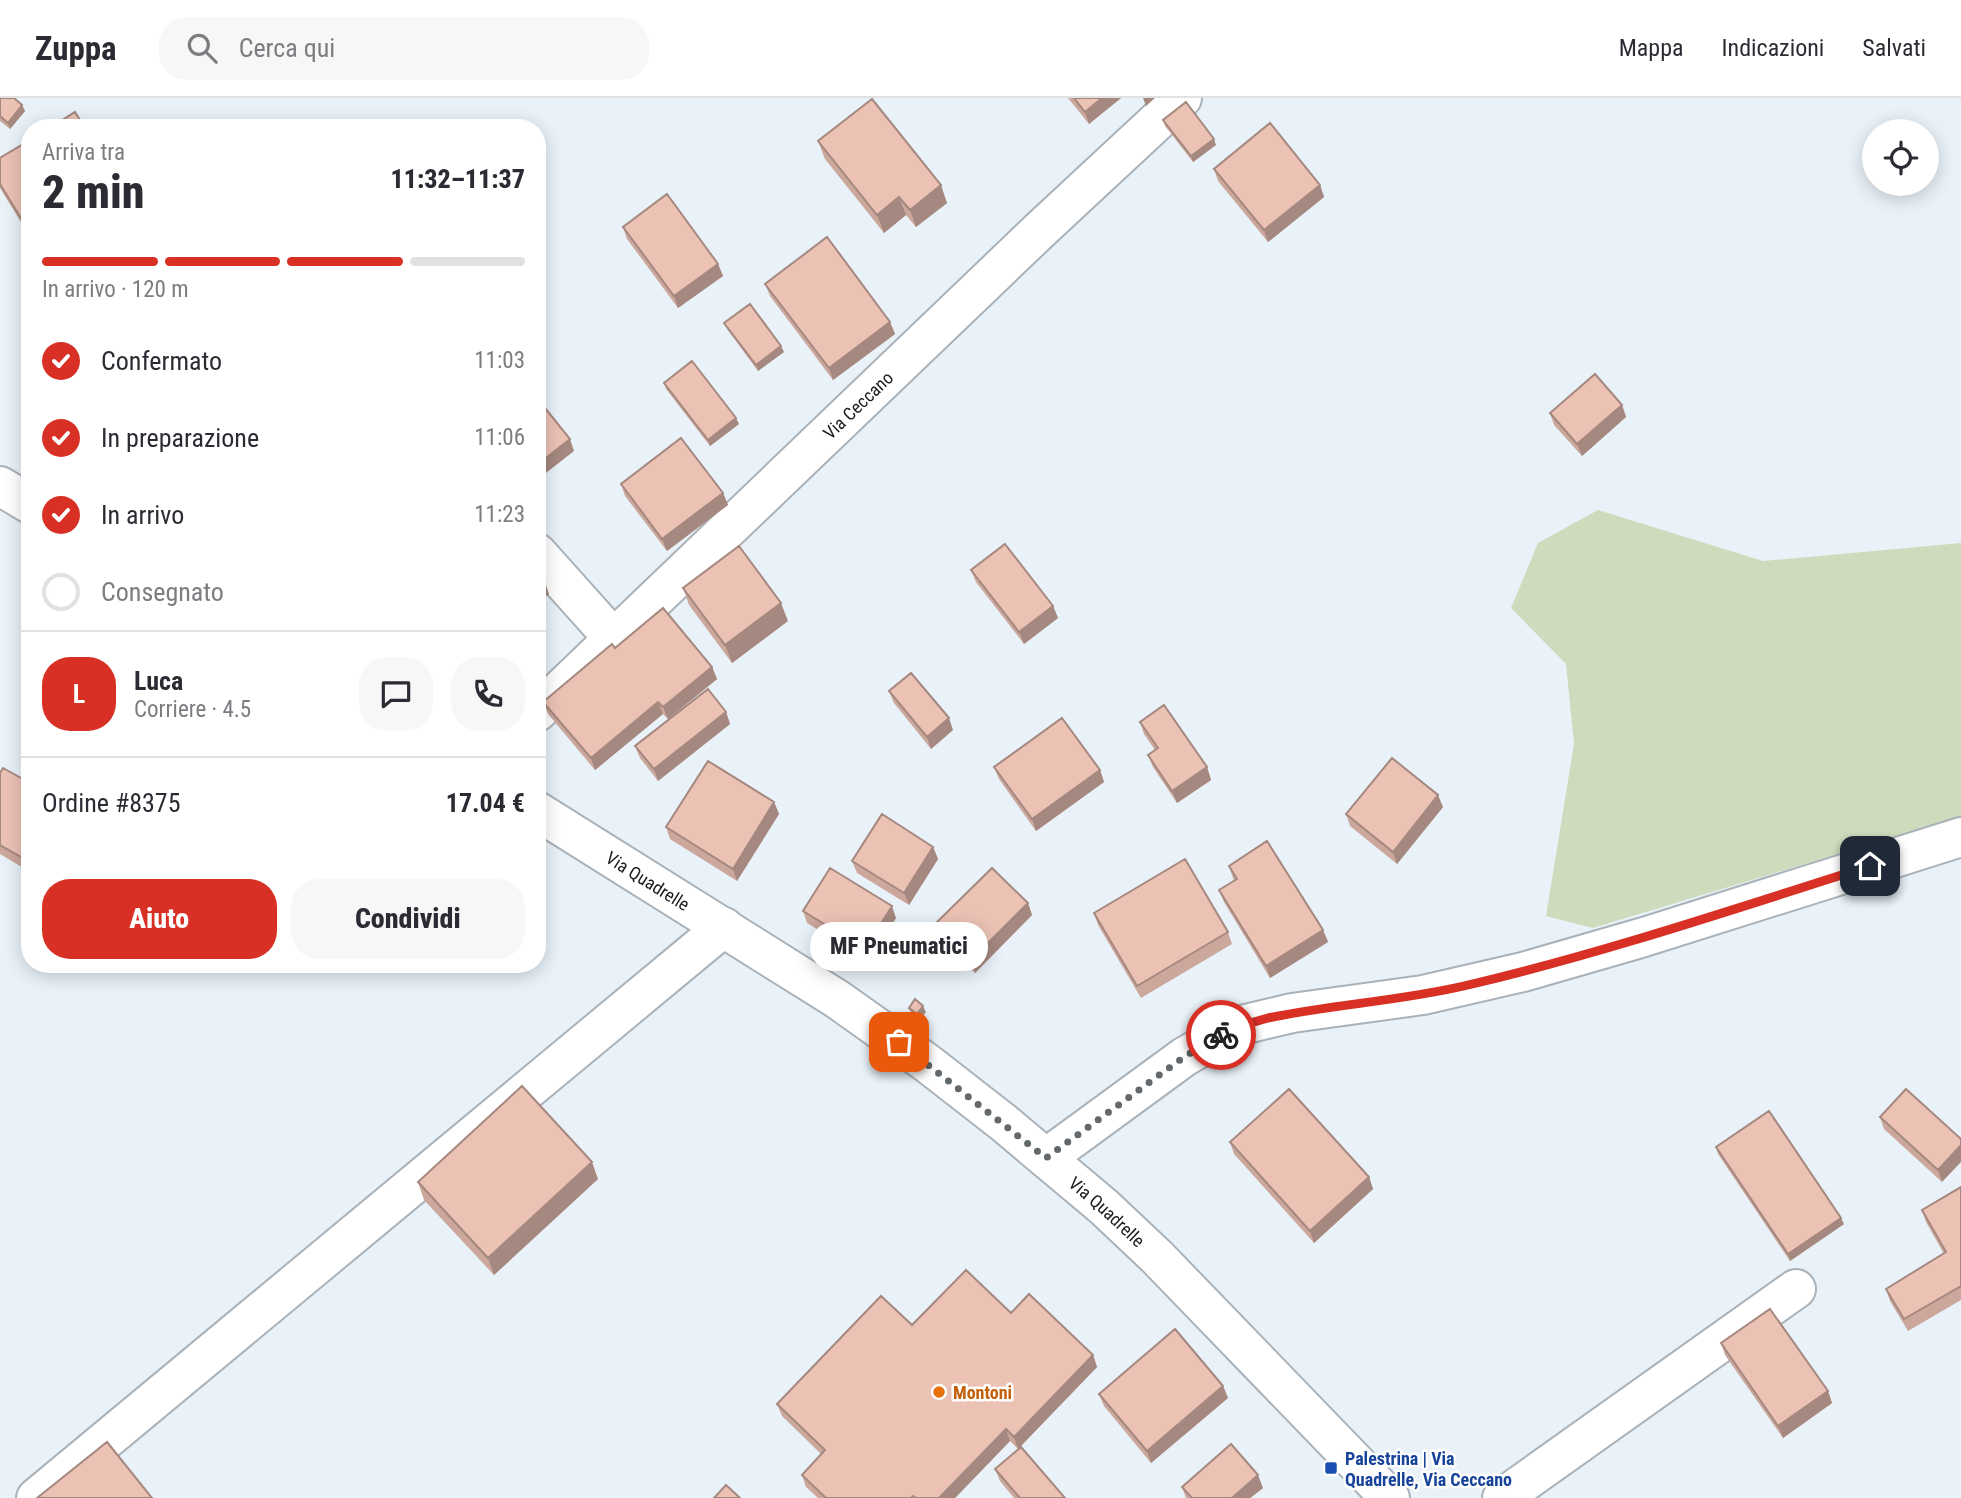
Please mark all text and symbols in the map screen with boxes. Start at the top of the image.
search box [159,17,649,80]
text: Zuppa [35,29,117,68]
icon: search [183,29,221,67]
text: Cerca qui [239,33,335,63]
text: Mappa [1619,34,1684,62]
text: Indicazioni [1722,34,1824,62]
text: Salvati [1862,34,1926,62]
map controls [1862,119,1939,196]
button: locate [1862,119,1939,196]
text: Arriva tra [42,139,125,166]
text: 11:32–11:37 [391,164,525,194]
text: 2 min [42,165,145,219]
text: In arrivo · 120 m [42,276,189,303]
icon: check [42,342,80,380]
text: Confermato [101,346,222,376]
text: 11:03 [474,347,525,374]
street label: Via Ceccano [818,367,897,443]
icon: check [42,419,80,457]
text: In preparazione [101,423,259,453]
text: 11:06 [474,424,525,451]
icon: check [42,496,80,534]
text: In arrivo [101,500,184,530]
text: 11:23 [474,501,525,528]
text: Consegnato [101,577,224,607]
button: chat [359,657,433,731]
button: phone [451,657,525,731]
text: Luca [134,666,183,696]
text: L [73,679,85,709]
text: Corriere · 4.5 [134,696,251,723]
text: Ordine #8375 [42,788,181,818]
text: 17.04 € [446,788,525,818]
pin [1840,836,1900,896]
street label: Via Quadrelle [602,847,694,915]
icon: home [1851,847,1889,885]
button: Aiuto [42,879,277,959]
button: Condividi [291,879,525,959]
callout: MF Pneumatici [810,923,988,972]
text: MF Pneumatici [830,933,968,960]
courier [1186,1000,1256,1070]
pin [869,1012,929,1072]
icon: bike [1202,1016,1240,1054]
icon: bag [880,1023,918,1061]
street label: Via Quadrelle [1065,1172,1149,1251]
place label: Montoni [953,1382,1012,1403]
marker: Montoni [931,1384,947,1400]
place label: Palestrina | Via Quadrelle, Via Ceccano [1345,1448,1512,1490]
marker: Palestrina | Via Quadrelle, Via Ceccano [1323,1460,1339,1476]

